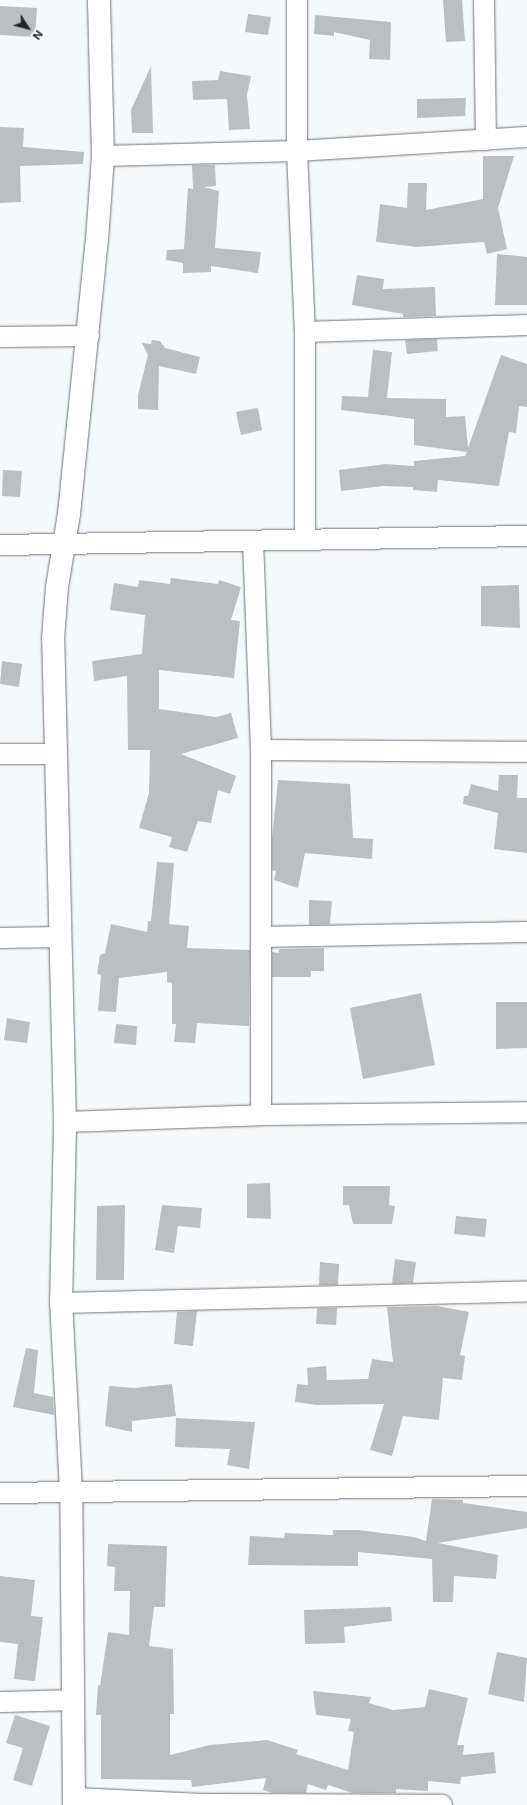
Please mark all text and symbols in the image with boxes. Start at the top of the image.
north arrow [8,8,48,48]
text: N [30,28,46,43]

